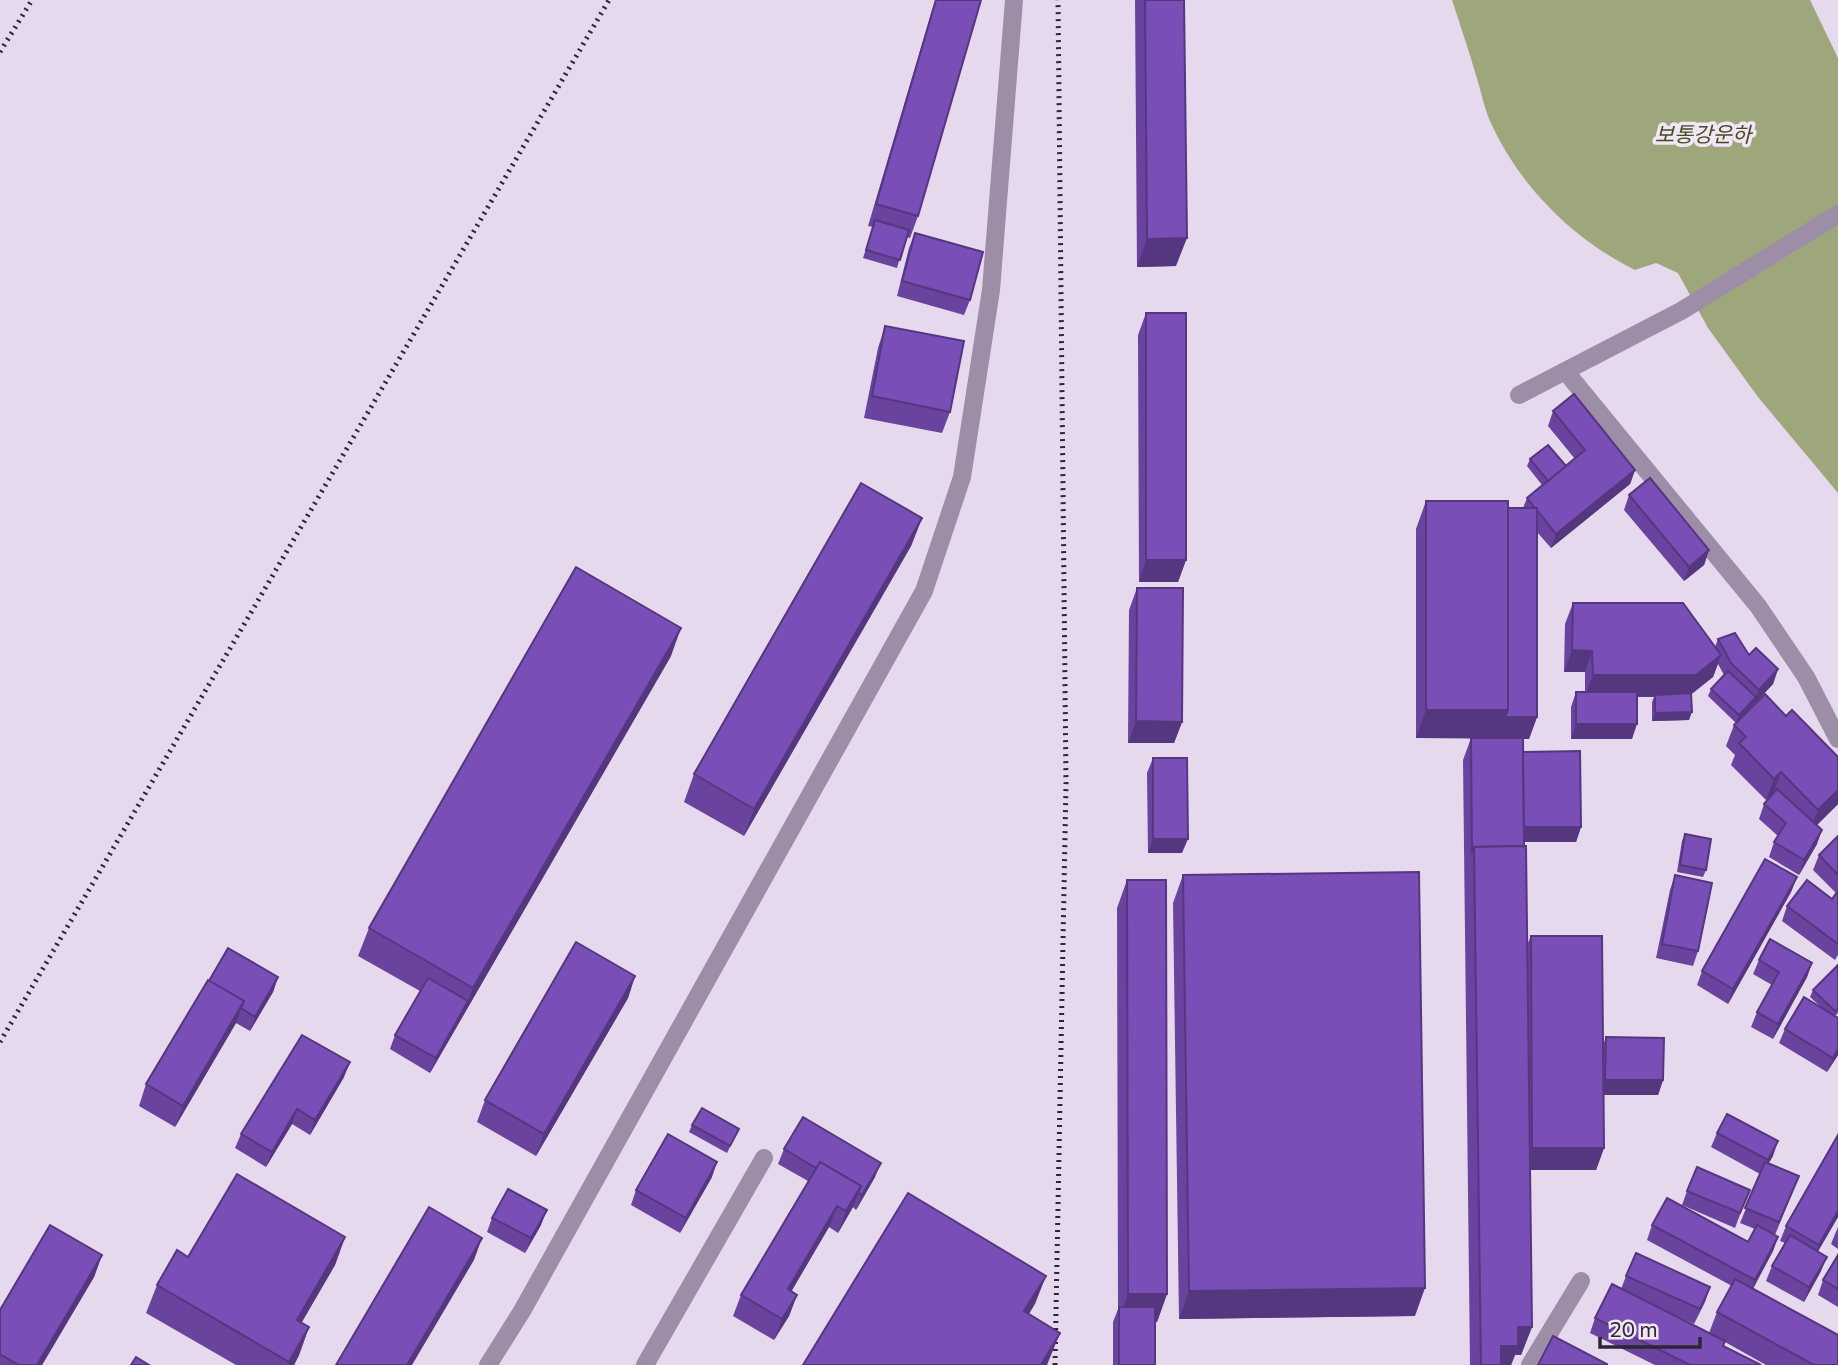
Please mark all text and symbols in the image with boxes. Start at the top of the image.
water label: 보통강운하 [1655,121,1754,146]
scale bar [1600,1306,1700,1350]
text: 20 m [1610,1316,1658,1341]

